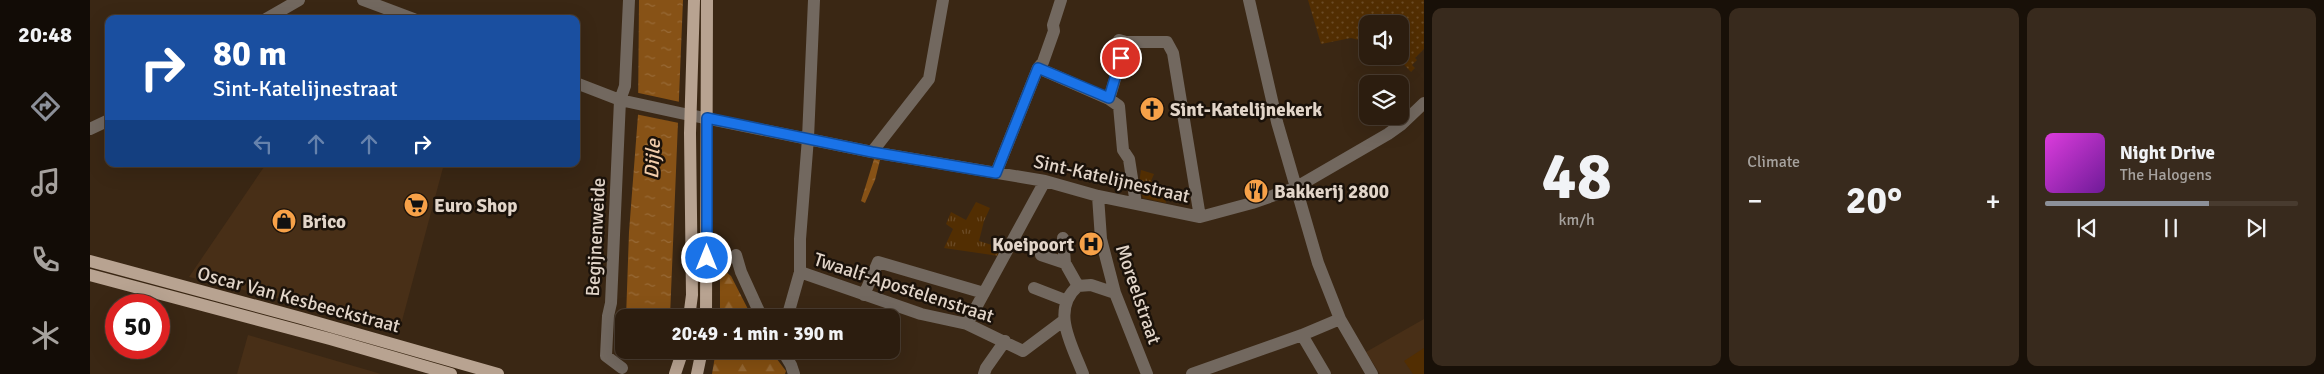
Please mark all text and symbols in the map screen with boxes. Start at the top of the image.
map controls [1359,15,1409,125]
button: sound [1359,15,1409,65]
text: 20:48 [18,21,72,48]
text: 80 m [213,32,287,75]
icon: right [130,35,195,100]
pin [1100,37,1142,79]
icon: arrive [1107,44,1135,72]
text: Sint-Katelijnestraat [213,75,398,102]
button: layers [1359,75,1409,125]
icon: directions [28,89,63,124]
church icon: Sint-Katelijnekerk [1139,96,1165,122]
place label: Sint-Katelijnekerk [1170,98,1322,122]
icon: left [249,130,277,158]
icon: ahead [302,130,330,158]
icon: ahead [355,130,383,158]
icon: right [408,130,436,158]
text: 48 [1542,137,1612,217]
water label: Dijle [639,138,666,179]
text: Night Drive [2120,141,2215,165]
street label: Sint-Katelijnestraat [1031,149,1192,209]
text: Climate [1747,152,1800,172]
icon: music [28,165,63,200]
text: The Halogens [2120,165,2212,185]
street label: Begijnenweide [581,177,611,297]
text: 20° [1846,177,1902,224]
restaurant icon: Bakkerij 2800 [1243,178,1269,204]
place label: Bakkerij 2800 [1274,180,1389,204]
text: − [1747,184,1762,218]
text: + [1986,184,2001,218]
supermarket icon: Euro Shop [403,192,429,218]
place label: Euro Shop [434,194,517,218]
shop icon: Brico [271,208,297,234]
place label: Brico [302,210,346,234]
text: km/h [1559,210,1595,230]
icon: previous [2073,214,2101,242]
icon: pause [2157,214,2185,242]
icon: next [2242,214,2270,242]
position arrow [680,231,732,283]
hospital icon: Koeipoort [1078,231,1104,257]
place label: Koeipoort [992,233,1074,257]
street label: Moreelstraat [1110,241,1166,348]
icon: phone [28,242,63,277]
street label: Twaalf-Apostelenstraat [811,247,997,329]
street label: Oscar Van Kesbeeckstraat [195,261,403,339]
speed limit sign: 50 [105,294,170,359]
icon: climate [28,318,63,353]
text: 20:49 · 1 min · 390 m [671,322,844,346]

